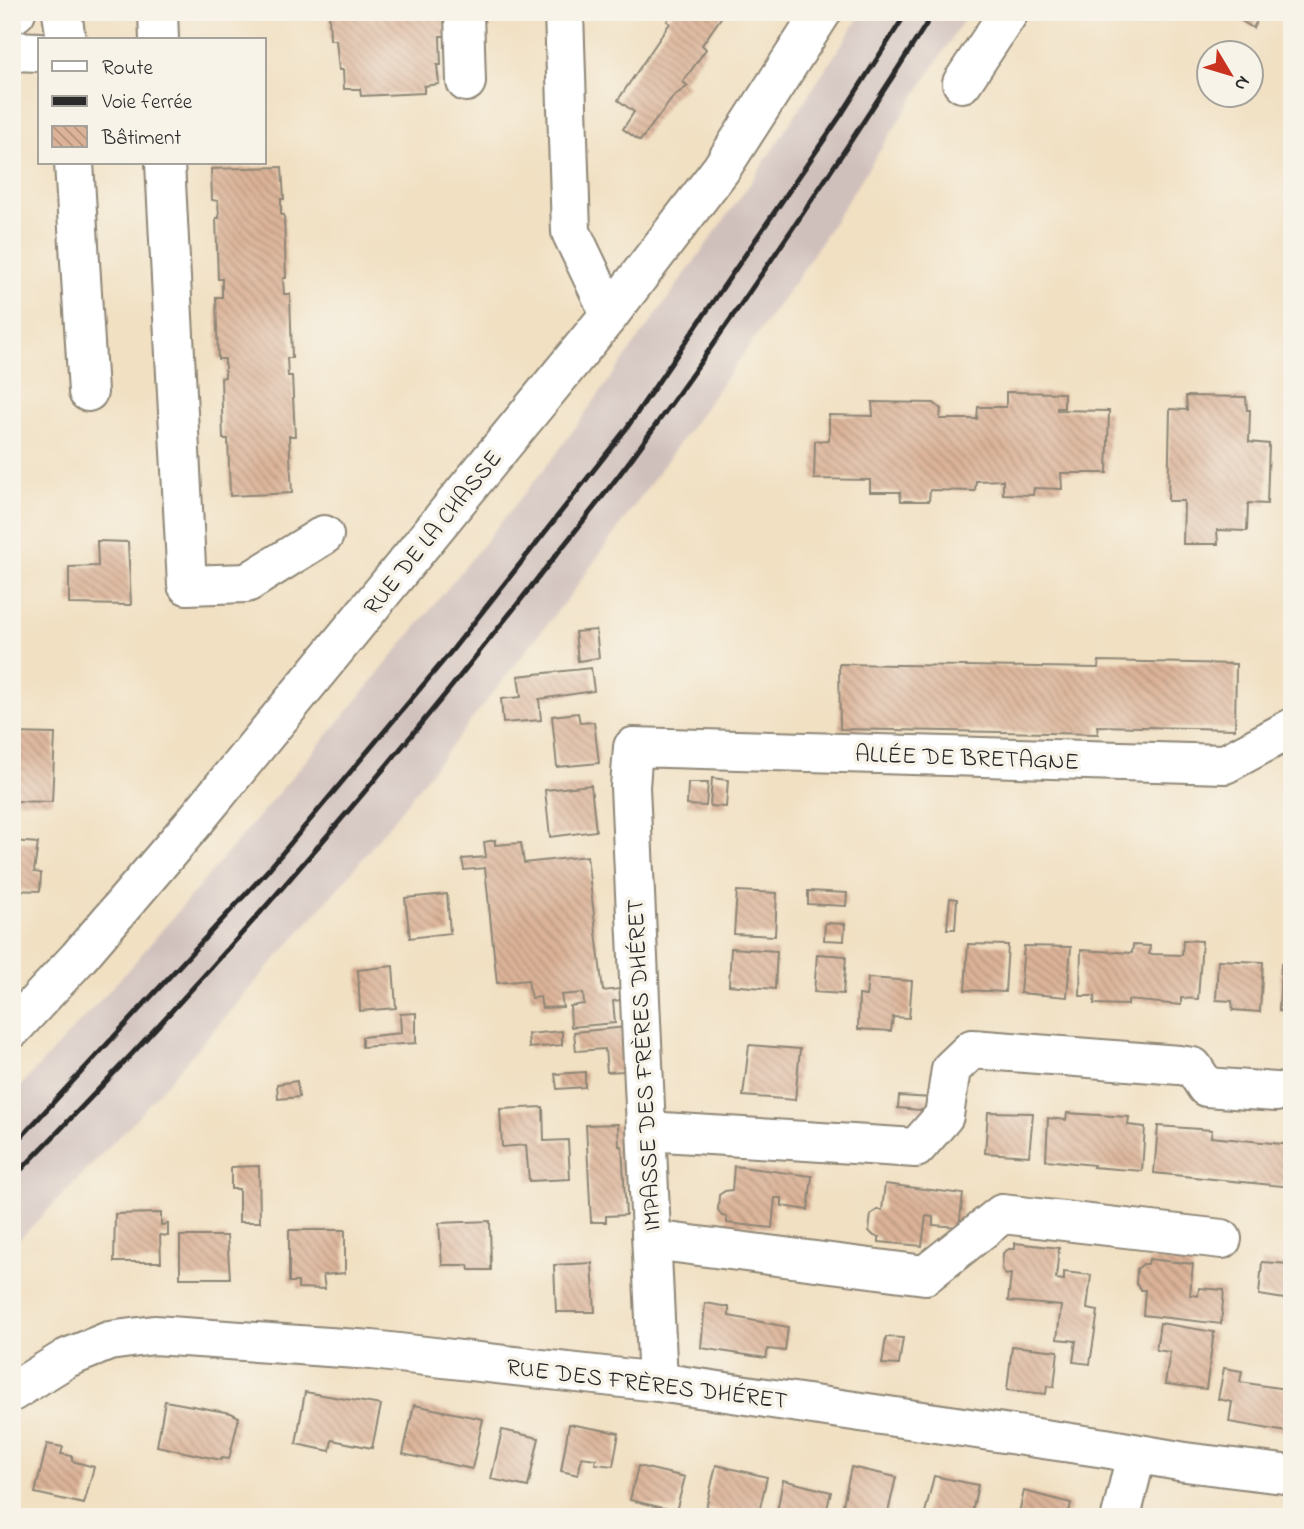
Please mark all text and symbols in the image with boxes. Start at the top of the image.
legend [38,38,266,164]
north arrow [1196,38,1266,108]
text: Route [102,54,154,84]
text: N [1227,70,1256,96]
text: Voie ferrée [101,88,193,118]
text: Bâtiment [101,124,181,154]
street label: RUE DE LA CHASSE [356,443,512,624]
street label: ALLÉE DE BRETAGNE [854,738,1080,781]
street label: IMPASSE DES FRÈRES DHÉRET [619,898,672,1232]
street label: RUE DES FRÈRES DHÉRET [504,1351,789,1420]

